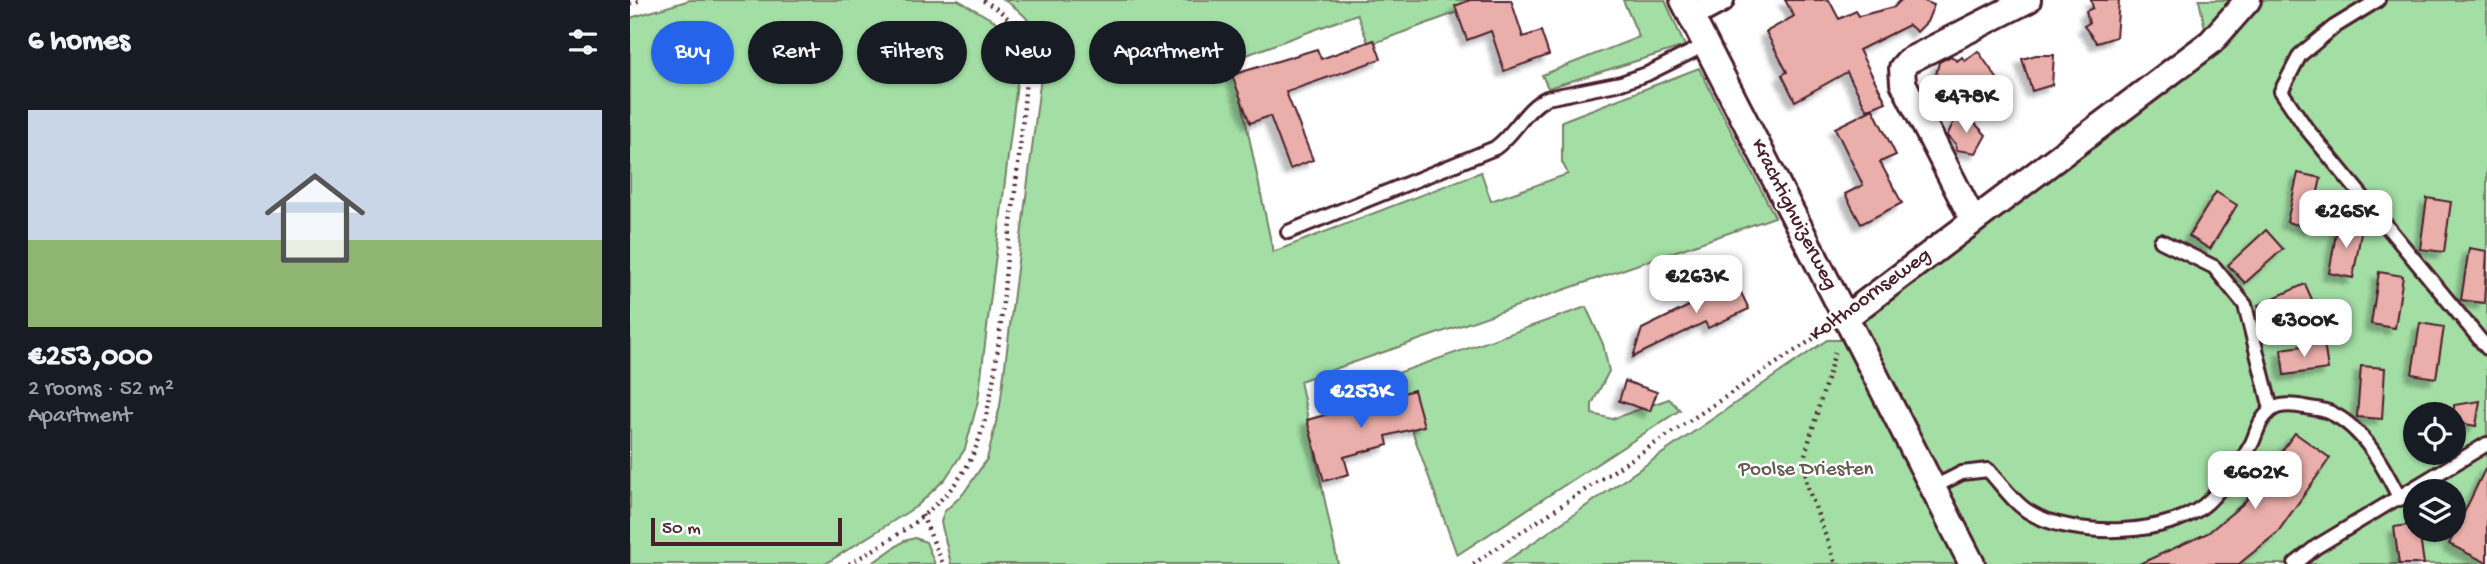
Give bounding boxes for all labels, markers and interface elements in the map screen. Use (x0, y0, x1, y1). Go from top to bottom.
chip: Buy (651, 21, 734, 84)
chip: Rent (748, 21, 843, 84)
chip: Filters (857, 21, 967, 84)
chip: New (981, 21, 1075, 84)
chip: Apartment (1089, 21, 1246, 84)
icon: filters (564, 23, 602, 61)
text: 6 homes (28, 25, 130, 60)
pin: €478K (1917, 76, 2015, 135)
text: €478K (1935, 84, 1997, 111)
street label: Krachtighuizerweg (1744, 135, 1842, 295)
icon: home (252, 155, 378, 281)
pin: €265K (2297, 190, 2395, 250)
text: €265K (2315, 199, 2377, 226)
street label: Kolthoornseweg (1805, 244, 1937, 348)
pin: €263K (1647, 256, 1745, 315)
text: €263K (1665, 264, 1727, 291)
pin: €300K (2255, 300, 2353, 359)
text: €300K (2272, 308, 2336, 335)
text: €253,000 (28, 341, 152, 376)
pin: €253K (1312, 370, 1410, 430)
text: 2 rooms · 52 m² (28, 376, 174, 403)
text: €253K (1330, 379, 1392, 406)
map controls (2403, 402, 2466, 542)
button: locate (2403, 402, 2466, 465)
text: Apartment (28, 403, 132, 430)
pin: €602K (2206, 452, 2304, 511)
park label: Poolse Driesten (1737, 458, 1874, 483)
text: €602K (2224, 460, 2286, 487)
button: layers (2403, 479, 2466, 542)
scale bar (651, 515, 842, 547)
text: 50 m (662, 518, 701, 541)

